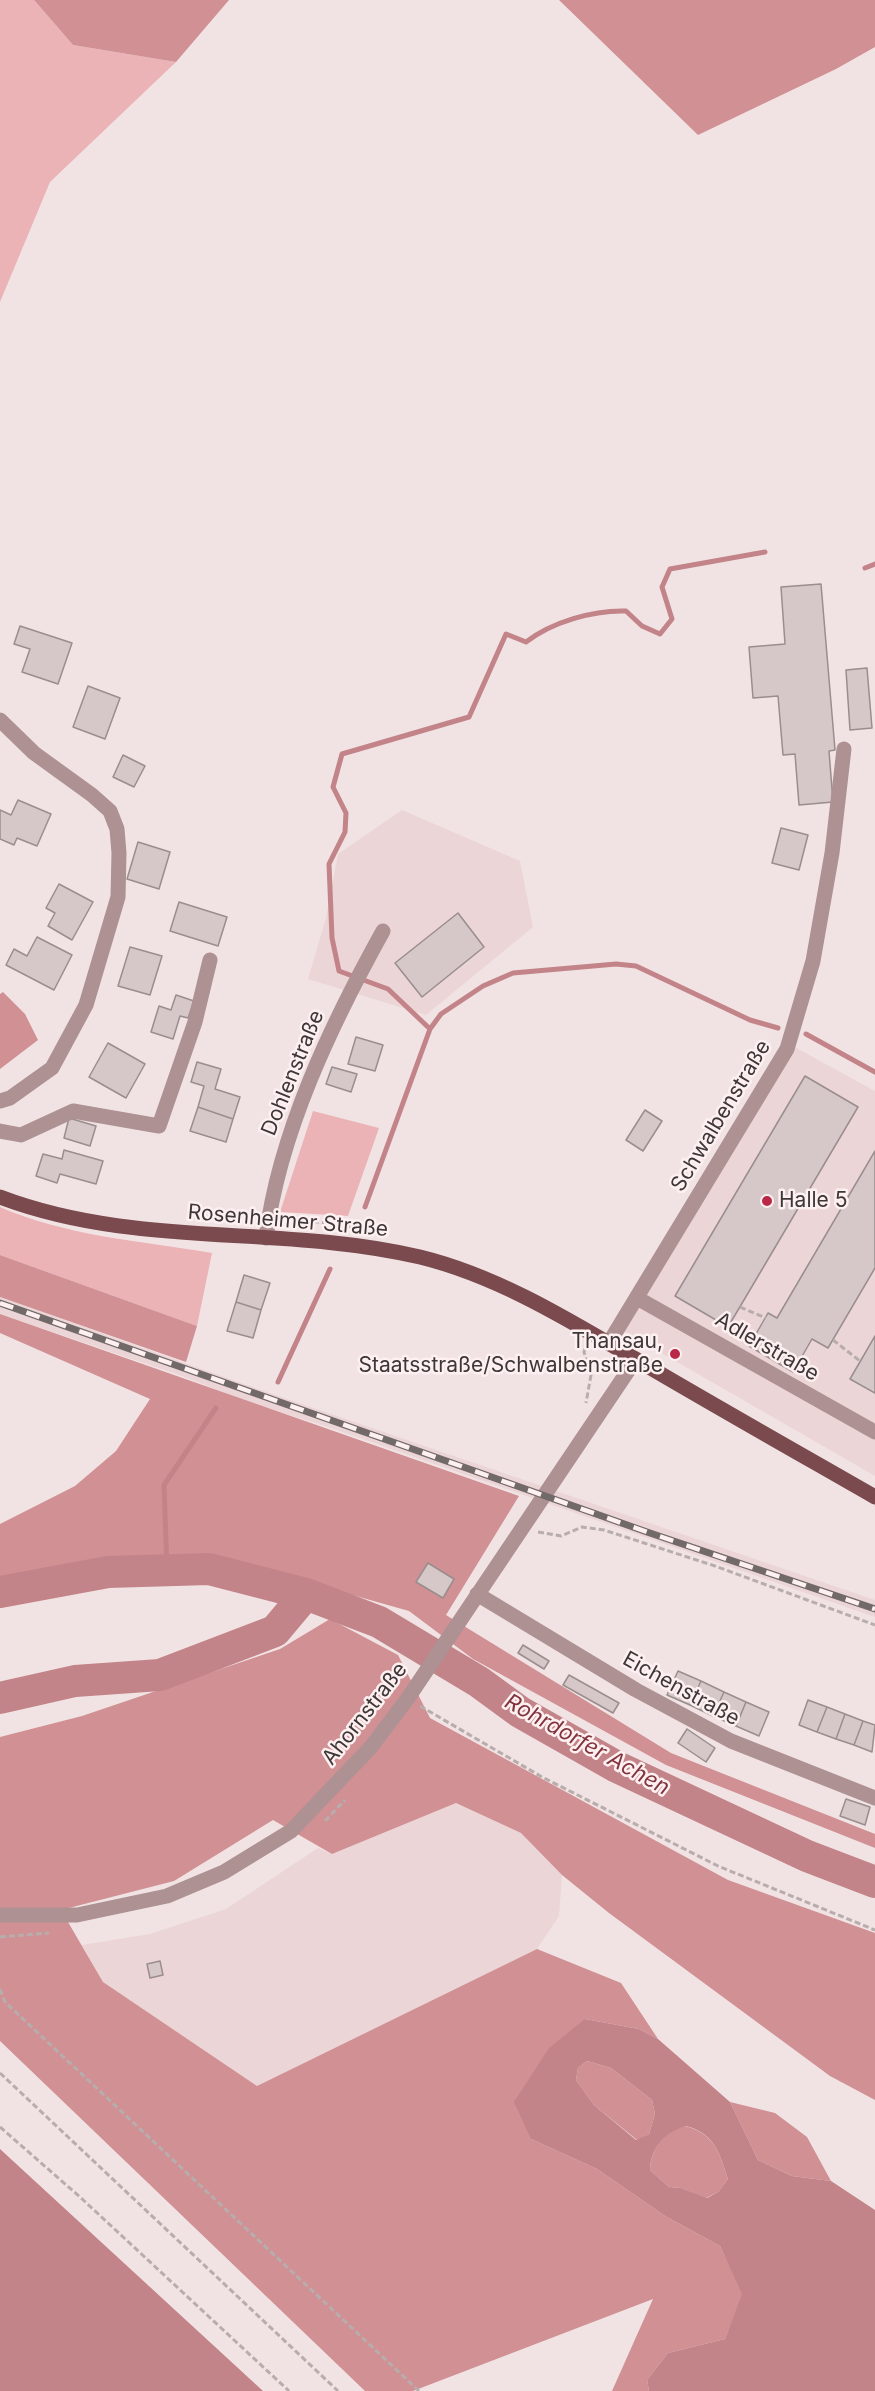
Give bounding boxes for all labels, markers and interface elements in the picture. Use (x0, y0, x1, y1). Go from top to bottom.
street label: Dohlenstraße (256, 1007, 330, 1139)
street label: Schwalbenstraße (666, 1036, 776, 1196)
place label: Halle 5 (779, 1188, 847, 1214)
marker: Halle 5 (760, 1194, 774, 1208)
street label: Rosenheimer Straße (187, 1200, 389, 1242)
street label: Adlerstraße (711, 1307, 823, 1387)
place label: Thansau, Staatsstraße/Schwalbenstraße (359, 1329, 663, 1379)
marker: Thansau, Staatsstraße/Schwalbenstraße (668, 1347, 682, 1361)
street label: Eichenstraße (618, 1647, 744, 1731)
street label: Ahornstraße (317, 1658, 413, 1770)
water label: Rohrdorfer Achen (500, 1689, 674, 1801)

